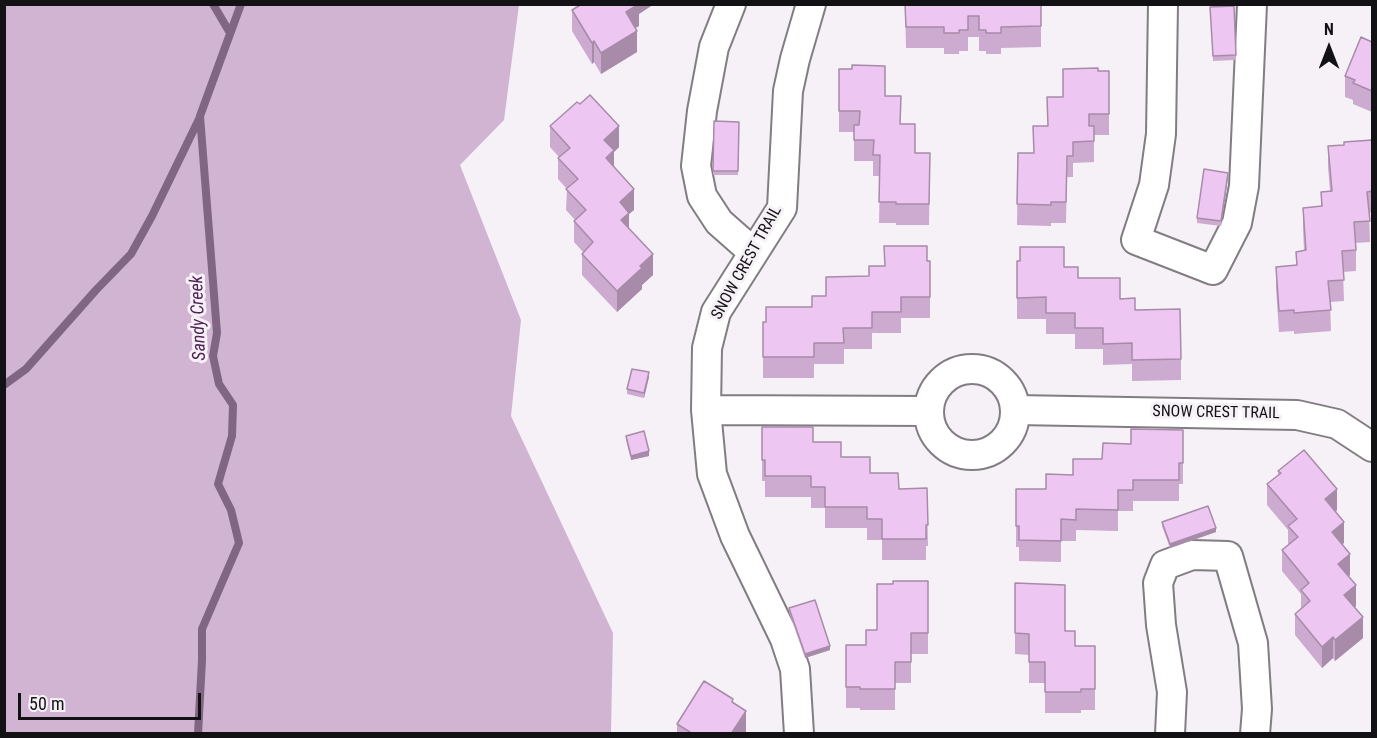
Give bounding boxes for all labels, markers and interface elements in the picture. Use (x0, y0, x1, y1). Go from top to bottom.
north arrow (1299, 18, 1359, 78)
text: N (1324, 20, 1334, 39)
street label: SNOW CREST TRAIL (708, 203, 786, 323)
water label: Sandy Creek (187, 275, 211, 361)
street label: SNOW CREST TRAIL (1152, 402, 1280, 424)
scale bar (21, 681, 204, 719)
text: 50 m (29, 693, 64, 714)

